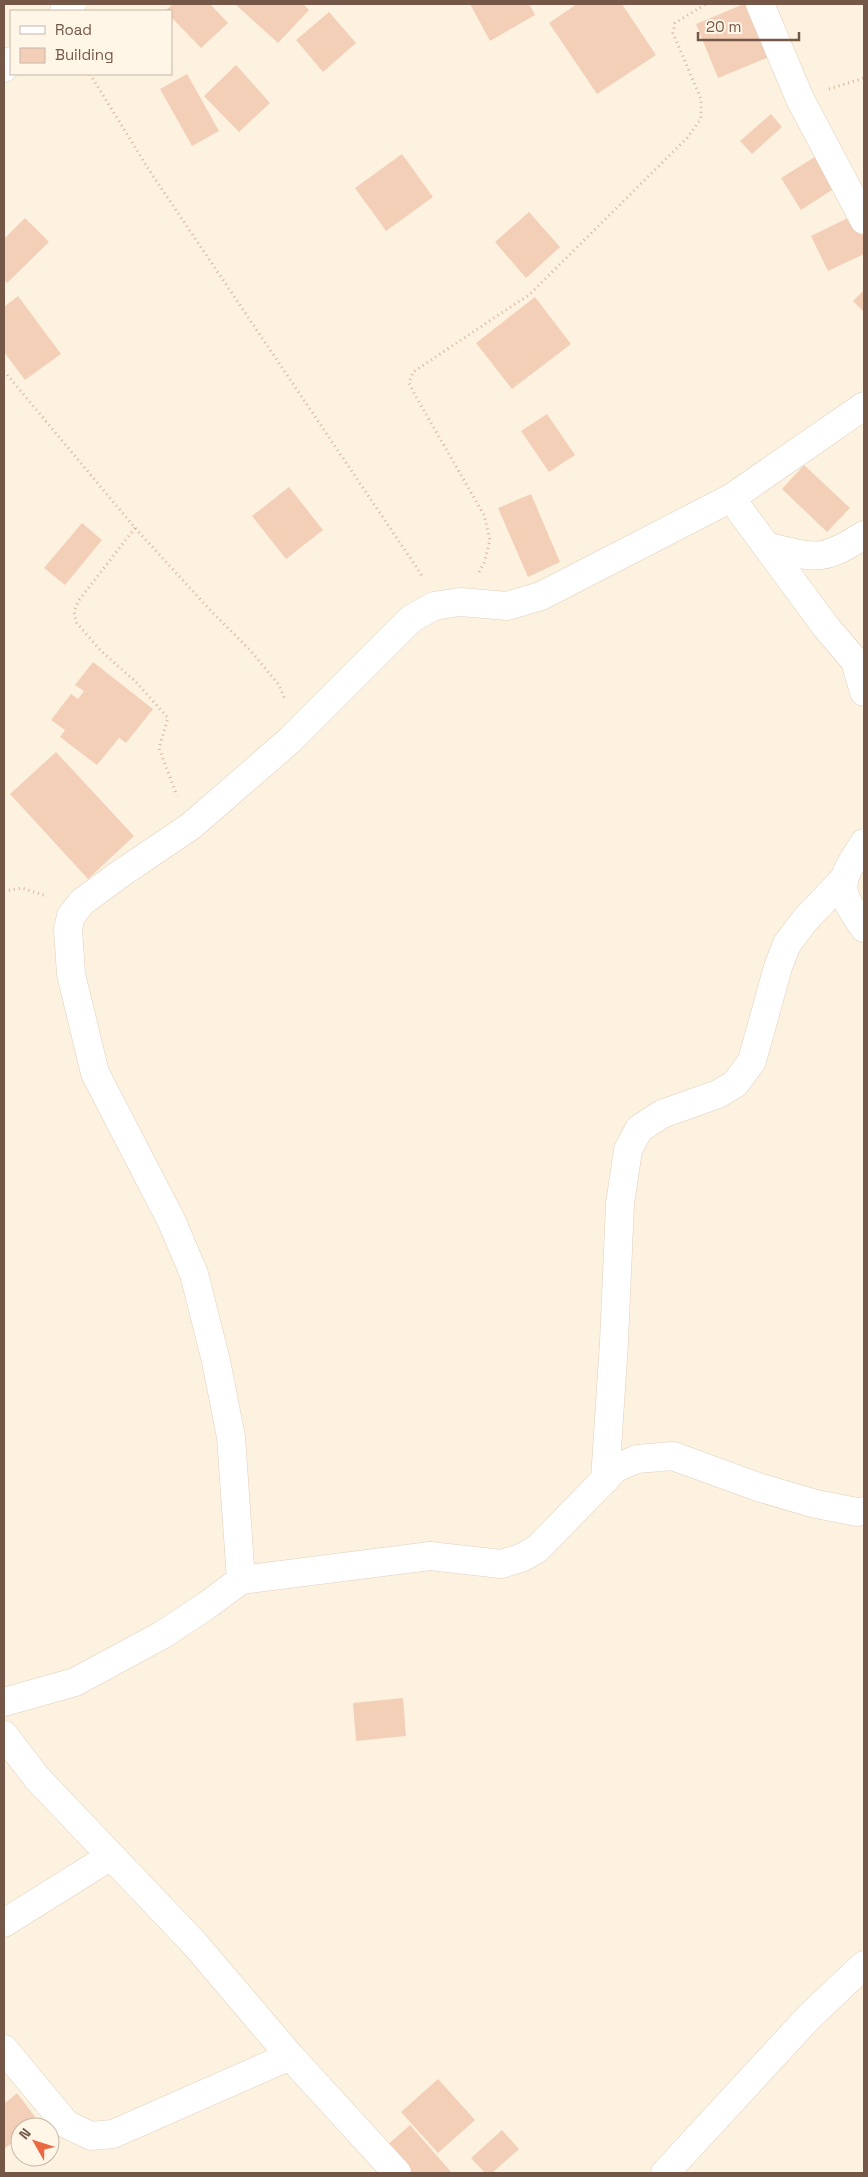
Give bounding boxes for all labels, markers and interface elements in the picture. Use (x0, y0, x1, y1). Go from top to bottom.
legend (10, 10, 172, 75)
scale bar (698, 10, 799, 42)
text: 20 m (706, 17, 741, 36)
text: Road (55, 20, 92, 39)
text: Building (55, 45, 114, 64)
north arrow (10, 2117, 60, 2167)
text: N (15, 2125, 35, 2143)

